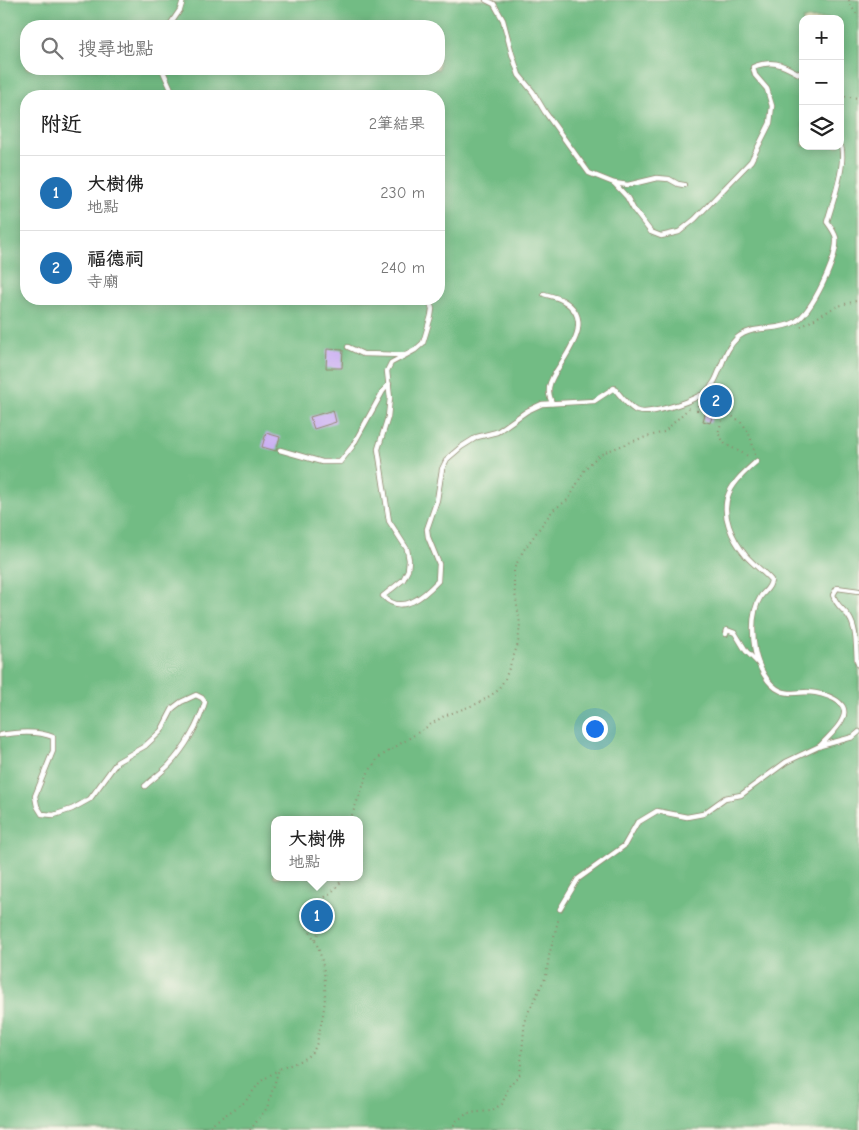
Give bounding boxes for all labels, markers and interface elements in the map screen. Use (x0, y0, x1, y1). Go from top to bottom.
map controls (799, 15, 844, 150)
button: + (799, 15, 844, 60)
search box (20, 20, 445, 75)
icon: search (38, 34, 66, 62)
text: 搜尋地點 (78, 38, 154, 60)
button: − (799, 60, 844, 105)
button: layers (799, 105, 844, 150)
text: 附近 (40, 112, 82, 136)
text: 2筆結果 (369, 115, 425, 133)
text: 大樹佛 (87, 173, 144, 195)
text: 1 (53, 184, 59, 202)
text: 230 m (380, 184, 425, 202)
text: 地點 (87, 198, 119, 216)
text: 福德祠 (87, 248, 144, 270)
text: 2 (52, 259, 60, 277)
text: 240 m (381, 259, 425, 277)
text: 寺廟 (87, 273, 119, 291)
pin: 2 (700, 382, 732, 420)
your location (582, 716, 608, 742)
popup (271, 816, 363, 881)
text: 大樹佛 (288, 828, 346, 850)
text: 地點 (288, 853, 321, 871)
pin: 1 (301, 897, 333, 935)

